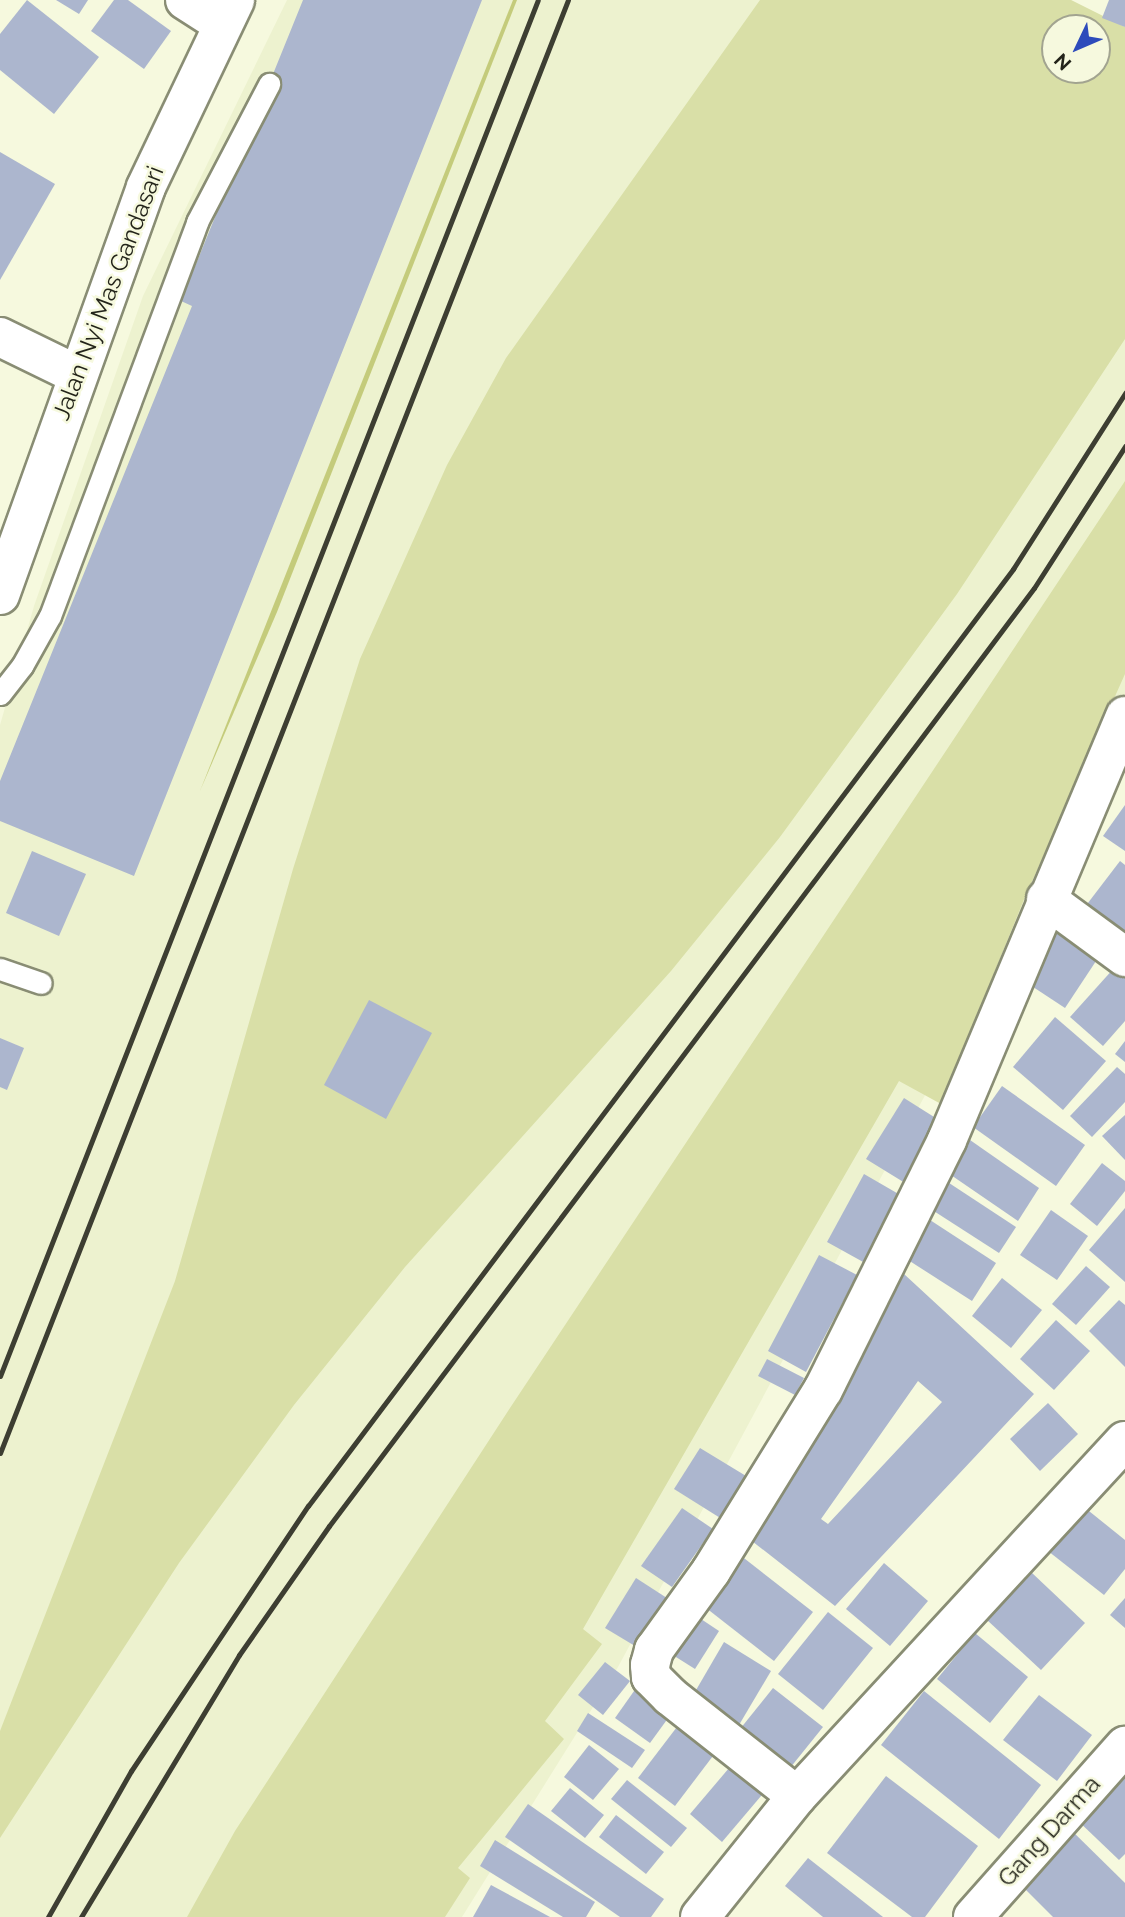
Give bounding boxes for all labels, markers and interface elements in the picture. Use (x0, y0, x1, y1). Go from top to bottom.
north arrow (1041, 14, 1111, 84)
text: N (1049, 49, 1075, 75)
street label: Jalan Nyi Mas Gandasari (46, 162, 170, 424)
street label: Gang Darma (992, 1770, 1106, 1892)

